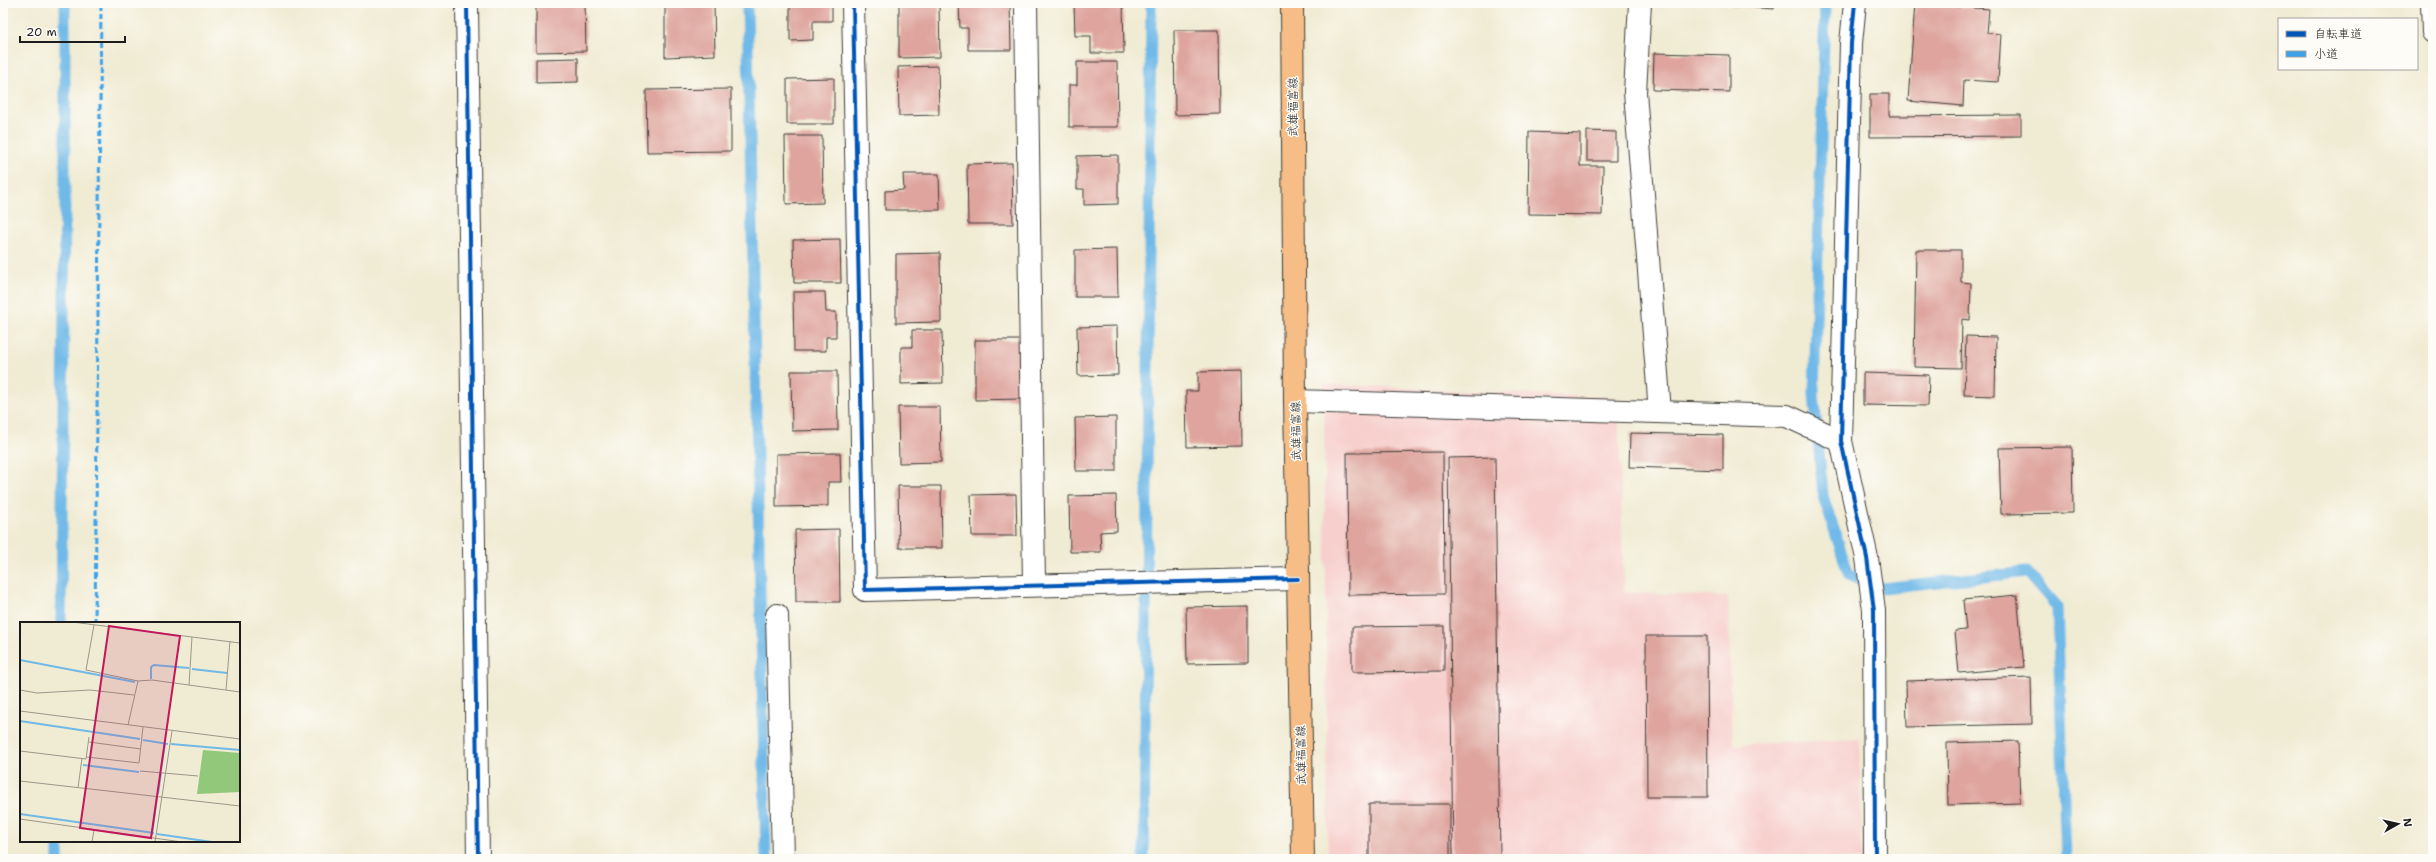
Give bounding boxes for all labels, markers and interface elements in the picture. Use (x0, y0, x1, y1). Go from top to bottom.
scale bar (20, 18, 125, 44)
legend (2278, 18, 2418, 70)
text: 20 m (26, 24, 57, 40)
text: 自転車道 (2314, 26, 2362, 42)
text: 小道 (2314, 46, 2338, 62)
street label: 武雄福富線 (1285, 77, 1301, 137)
street label: 武雄福富線 (1287, 401, 1305, 461)
inset map (20, 622, 240, 842)
street label: 武雄福富線 (1292, 725, 1310, 785)
north arrow (2378, 804, 2418, 844)
text: N (2399, 817, 2415, 828)

